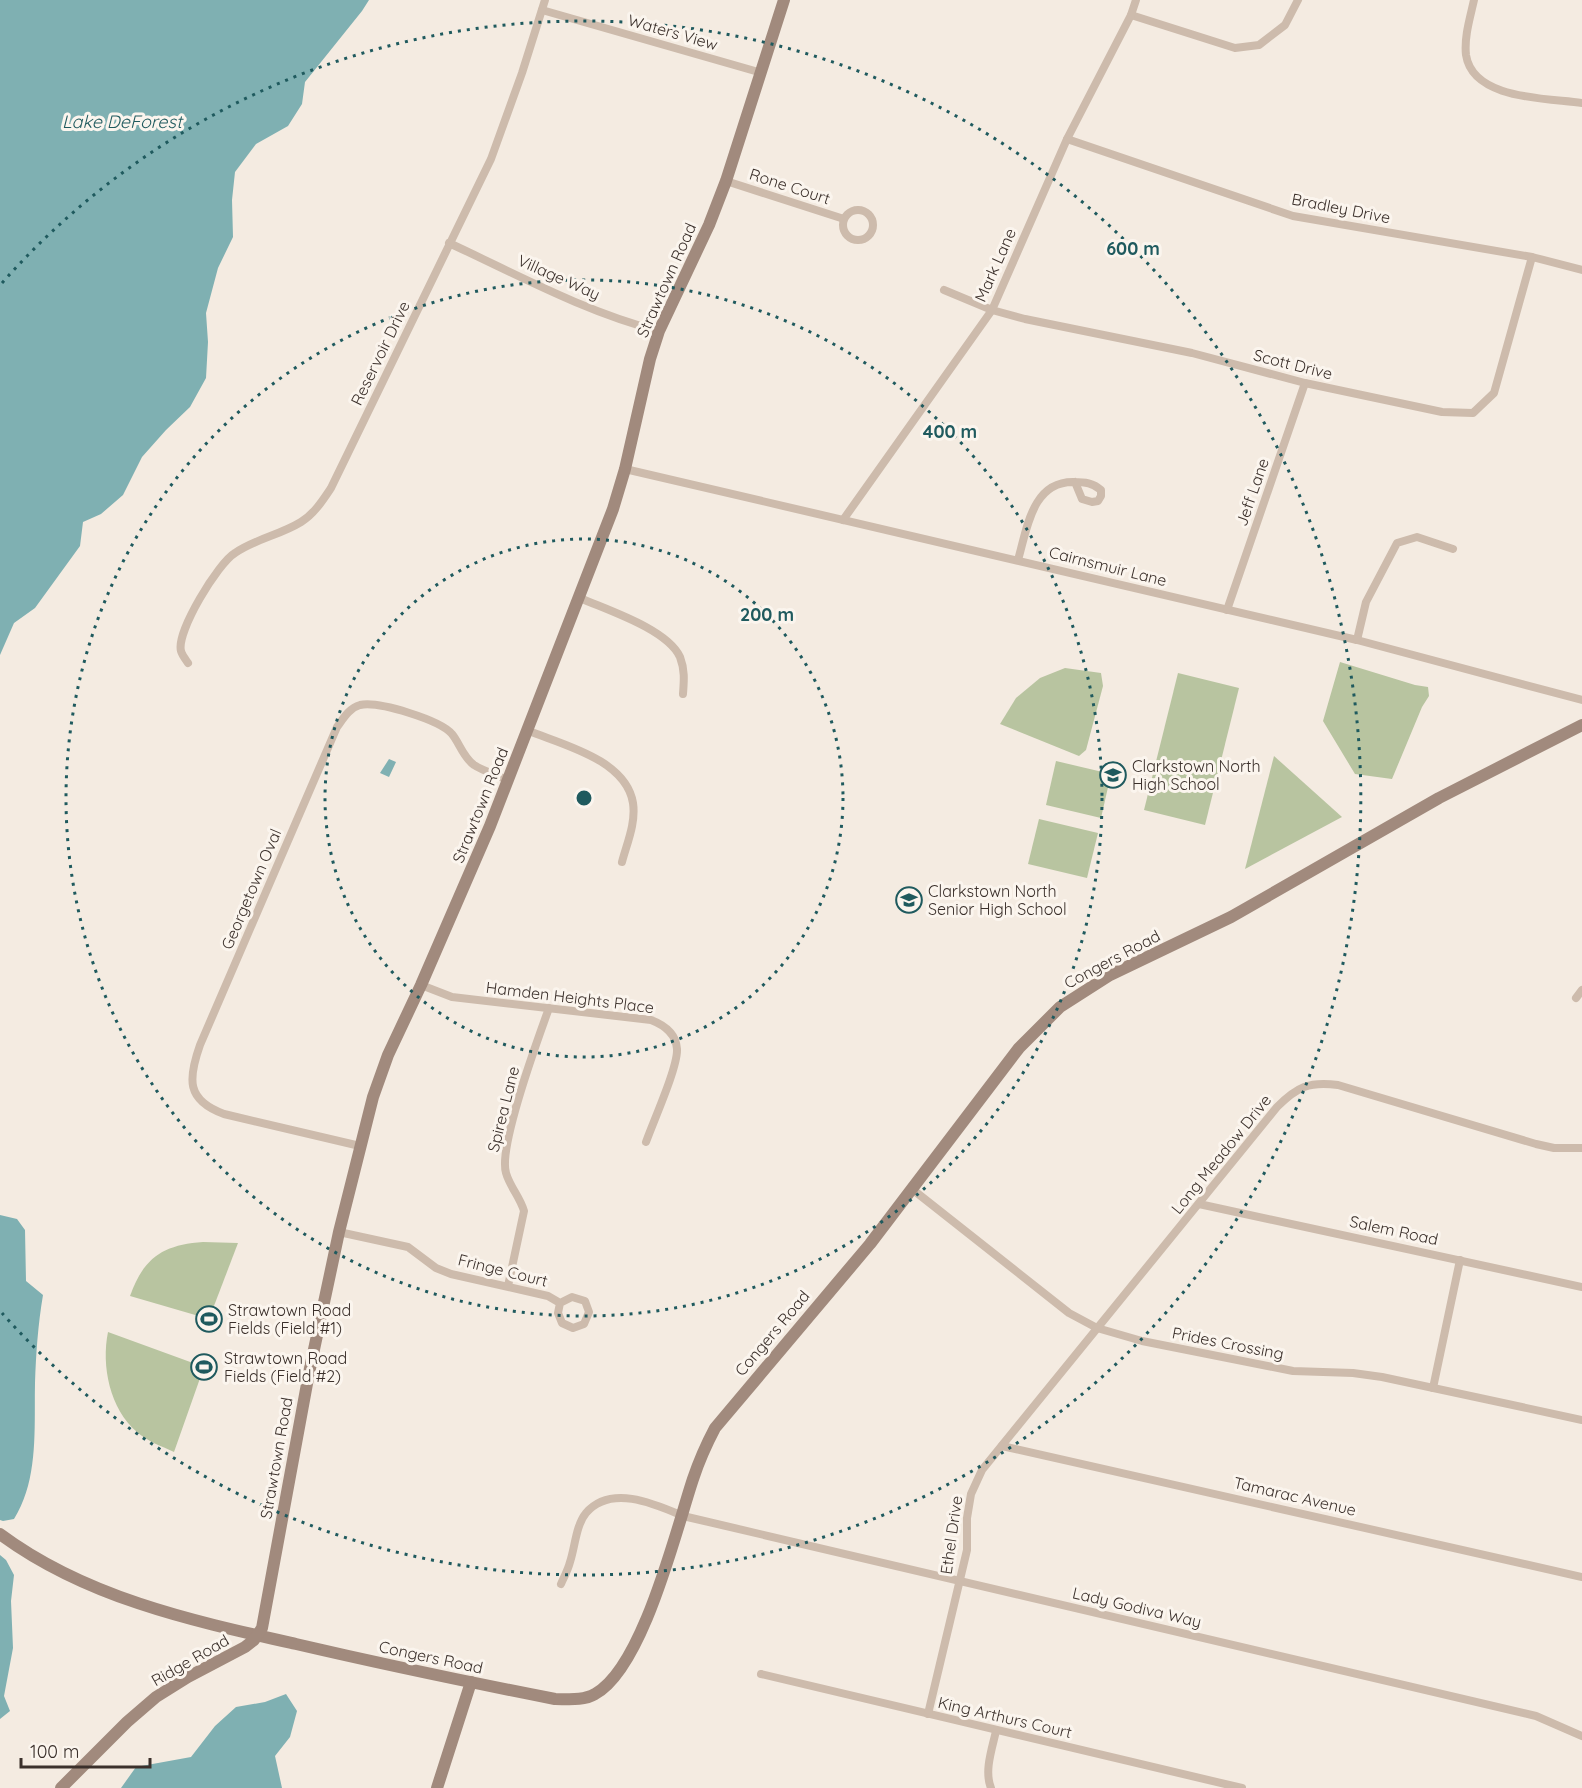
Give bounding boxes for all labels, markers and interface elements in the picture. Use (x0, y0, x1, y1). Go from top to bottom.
street label: Waters View (626, 10, 720, 54)
water label: Lake DeForest (62, 110, 184, 133)
street label: Rone Court (747, 164, 833, 208)
street label: Bradley Drive (1290, 189, 1392, 227)
street label: Strawtown Road (632, 220, 700, 340)
street label: Mark Lane (970, 225, 1020, 305)
text: 600 m (1106, 237, 1160, 260)
street label: Village Way (515, 250, 603, 304)
street label: Reservoir Drive (346, 298, 414, 408)
street label: Scott Drive (1251, 345, 1335, 383)
text: 400 m (923, 420, 977, 443)
street label: Jeff Lane (1231, 455, 1273, 529)
street label: Cairnsmuir Lane (1047, 542, 1169, 590)
text: 200 m (740, 603, 794, 626)
street label: Strawtown Road (448, 744, 512, 866)
place label: Clarkstown North High School (1132, 756, 1261, 794)
school or university icon: Clarkstown North High School (1098, 760, 1128, 790)
centre of rings (574, 788, 594, 808)
street label: Georgetown Oval (217, 826, 285, 952)
place label: Clarkstown North Senior High School (928, 881, 1067, 919)
school or university icon: Clarkstown North Senior High School (894, 885, 924, 915)
street label: Congers Road (1061, 925, 1163, 993)
street label: Hamden Heights Place (485, 977, 655, 1017)
street label: Spirea Lane (483, 1064, 523, 1154)
street label: Long Meadow Drive (1167, 1090, 1275, 1218)
street label: Salem Road (1348, 1211, 1440, 1249)
street label: Fringe Court (456, 1249, 550, 1291)
street label: Congers Road (730, 1286, 814, 1380)
place label: Strawtown Road Fields (Field #1) (228, 1300, 351, 1338)
sports icon: Strawtown Road Fields (Field #1) (194, 1304, 224, 1334)
street label: Prides Crossing (1170, 1322, 1286, 1364)
place label: Strawtown Road Fields (Field #2) (224, 1348, 347, 1386)
sports icon: Strawtown Road Fields (Field #2) (189, 1352, 219, 1382)
street label: Strawtown Road (255, 1396, 297, 1520)
street label: Tamarac Avenue (1232, 1472, 1358, 1520)
street label: Ethel Drive (936, 1494, 966, 1576)
street label: Lady Godiva Way (1071, 1582, 1203, 1632)
street label: Ridge Road (147, 1630, 233, 1690)
street label: Congers Road (377, 1636, 485, 1678)
street label: King Arthurs Court (936, 1692, 1074, 1742)
scale bar (21, 1731, 150, 1769)
text: 100 m (30, 1740, 79, 1763)

